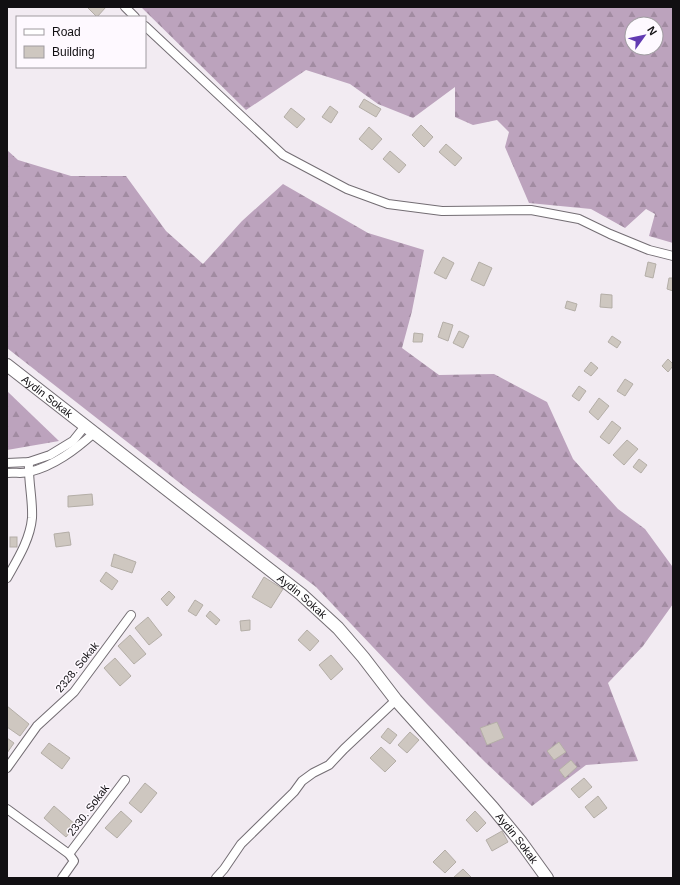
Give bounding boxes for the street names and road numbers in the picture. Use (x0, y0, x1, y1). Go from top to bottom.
street label: Aydin Sokak (19, 373, 75, 420)
street label: Aydin Sokak (275, 572, 330, 621)
street label: 2328. Sokak (53, 639, 101, 695)
street label: 2330. Sokak (65, 782, 111, 838)
street label: Aydin Sokak (493, 810, 541, 866)

